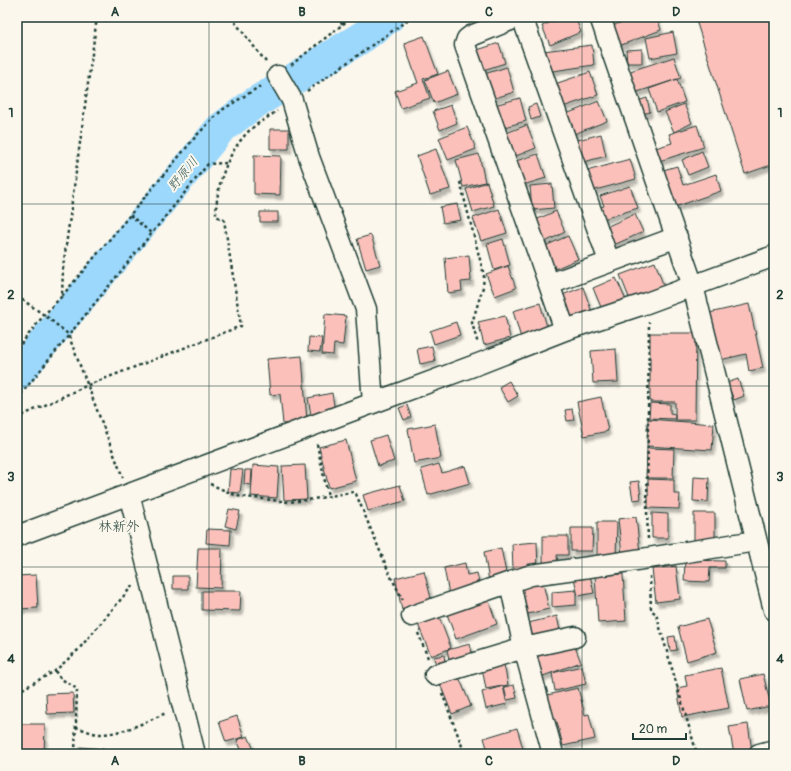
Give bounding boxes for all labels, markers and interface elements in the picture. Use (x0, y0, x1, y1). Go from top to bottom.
text: A (111, 4, 120, 20)
text: B (298, 4, 306, 20)
text: C (485, 4, 493, 20)
text: D (672, 4, 680, 20)
text: 1 (8, 105, 14, 121)
text: 1 (777, 105, 783, 121)
water label: 野原川 (164, 154, 202, 194)
text: 2 (7, 287, 15, 303)
text: 2 (776, 287, 784, 303)
text: 3 (7, 469, 15, 485)
text: 3 (776, 469, 784, 485)
district label: 林新外 (98, 518, 140, 535)
text: 4 (7, 651, 15, 667)
text: 4 (776, 651, 784, 667)
scale bar (633, 715, 686, 741)
text: 20 m (639, 722, 668, 737)
text: A (111, 753, 120, 769)
text: B (298, 753, 306, 769)
text: C (485, 753, 493, 769)
text: D (672, 753, 680, 769)

